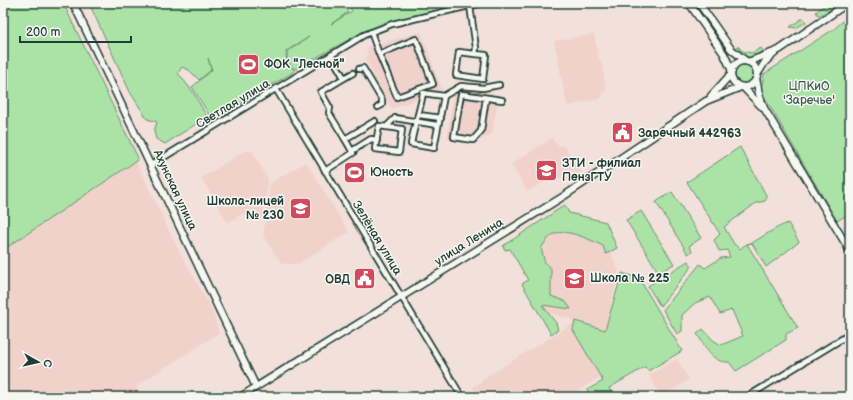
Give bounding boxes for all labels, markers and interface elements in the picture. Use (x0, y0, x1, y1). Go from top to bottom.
scale bar (20, 18, 131, 44)
text: 200 m (26, 25, 60, 40)
sports icon: ФОК "Лесной" (236, 51, 262, 77)
place label: ФОК "Лесной" (264, 57, 345, 72)
street label: Светлая улица (193, 76, 273, 132)
park label: ЦПКиО 'Заречье' (783, 79, 835, 108)
public building icon: Заречный 442963 (609, 120, 635, 146)
place label: Заречный 442963 (638, 126, 741, 141)
street label: Ахунская улица (149, 146, 200, 233)
place label: ЗТИ - филиал ПензГТУ (562, 156, 641, 185)
school or university icon: ЗТИ - филиал ПензГТУ (534, 157, 560, 183)
sports icon: Юность (342, 159, 368, 185)
place label: Юность (370, 165, 414, 180)
place label: Школа-лицей № 230 (206, 194, 284, 223)
school or university icon: Школа-лицей № 230 (287, 195, 313, 221)
street label: Зелёная улица (349, 198, 405, 278)
street label: улица Ленина (432, 215, 506, 269)
school or university icon: Школа № 225 (562, 265, 588, 291)
public building icon: ОВД (352, 266, 378, 292)
place label: Школа № 225 (590, 271, 670, 286)
place label: ОВД (325, 272, 351, 287)
north arrow (18, 342, 58, 382)
text: С (40, 359, 54, 368)

